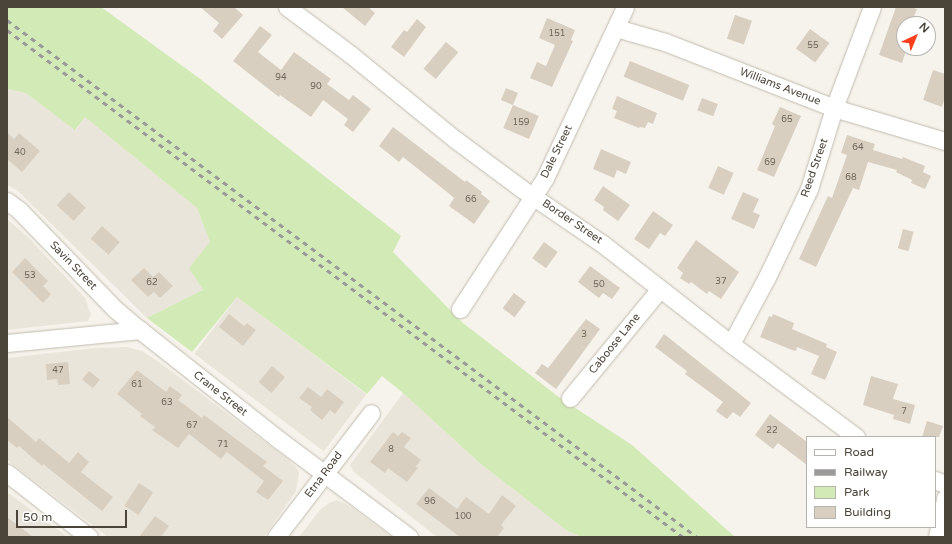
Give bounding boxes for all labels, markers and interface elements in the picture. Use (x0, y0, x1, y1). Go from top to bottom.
north arrow (896, 16, 936, 56)
text: N (916, 20, 932, 35)
house number: 151 (549, 29, 565, 39)
house number: 55 (807, 41, 819, 51)
street label: Williams Avenue (738, 65, 822, 109)
house number: 94 (275, 73, 287, 83)
house number: 90 (310, 82, 322, 92)
house number: 65 (781, 115, 793, 125)
house number: 159 (513, 118, 529, 128)
street label: Dale Street (538, 123, 576, 181)
street label: Reed Street (799, 137, 831, 199)
house number: 64 (852, 143, 864, 153)
house number: 40 (14, 148, 26, 158)
house number: 69 (764, 158, 776, 168)
house number: 68 (845, 173, 857, 183)
house number: 66 (465, 195, 477, 205)
street label: Border Street (539, 197, 605, 247)
street label: Savin Street (47, 239, 99, 293)
house number: 53 (24, 271, 36, 281)
house number: 37 (715, 277, 727, 287)
house number: 62 (146, 278, 158, 288)
house number: 50 (593, 280, 605, 290)
street label: Caboose Lane (587, 311, 643, 377)
house number: 3 (581, 330, 587, 340)
house number: 47 (52, 366, 64, 376)
street label: Crane Street (190, 369, 250, 419)
house number: 61 (131, 380, 143, 390)
house number: 63 (161, 398, 173, 408)
house number: 7 (901, 407, 907, 417)
house number: 67 (186, 421, 198, 431)
house number: 22 (766, 426, 778, 436)
legend (806, 436, 936, 528)
house number: 71 (217, 440, 229, 450)
house number: 8 (388, 445, 394, 455)
text: Road (844, 445, 874, 459)
street label: Etna Road (302, 449, 346, 501)
text: Railway (844, 465, 888, 479)
text: Park (844, 485, 870, 499)
house number: 96 (424, 497, 436, 507)
scale bar (18, 502, 129, 528)
text: Building (844, 505, 891, 519)
text: 50 m (23, 510, 52, 524)
house number: 100 (455, 512, 471, 522)

